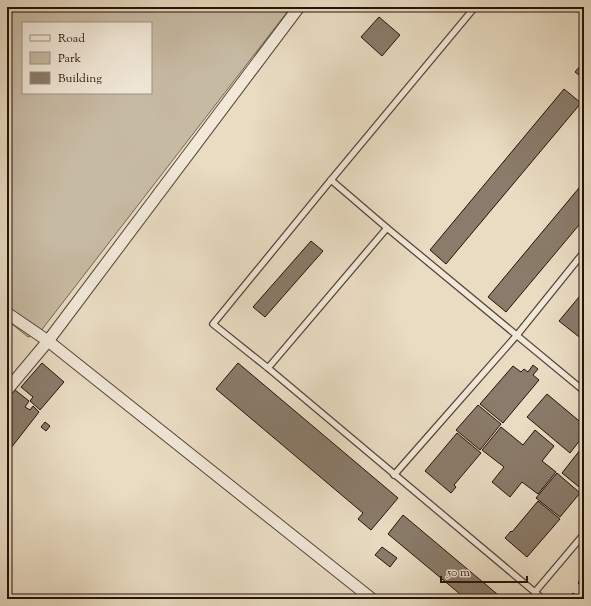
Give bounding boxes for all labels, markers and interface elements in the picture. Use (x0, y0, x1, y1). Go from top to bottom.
legend (22, 22, 152, 94)
text: Road (58, 30, 85, 48)
text: Park (58, 50, 81, 68)
text: Building (58, 70, 102, 88)
scale bar (441, 558, 527, 584)
text: 50 m (446, 564, 470, 582)

